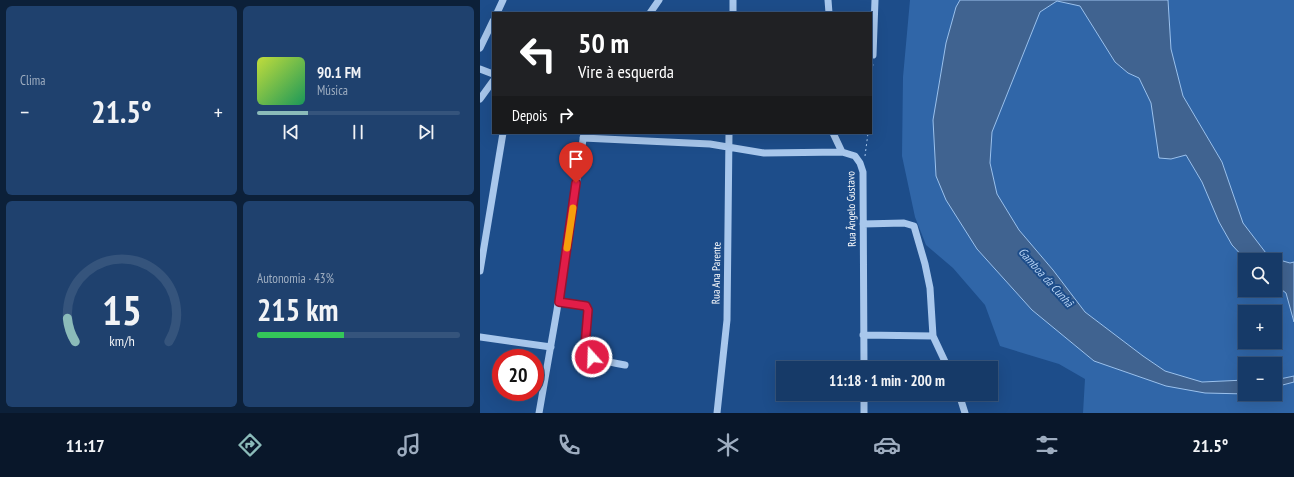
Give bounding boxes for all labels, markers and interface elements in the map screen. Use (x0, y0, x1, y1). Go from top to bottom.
text: 50 m (578, 24, 629, 61)
icon: left (512, 28, 564, 80)
text: Vire à esquerda (578, 60, 674, 83)
text: 90.1 FM (317, 63, 361, 82)
text: Clima (20, 72, 45, 89)
text: Música (317, 82, 348, 99)
text: 21.5° (91, 92, 152, 131)
text: − (20, 98, 29, 126)
text: + (214, 98, 223, 126)
icon: right (555, 104, 577, 126)
text: Depois (512, 106, 547, 125)
icon: previous (280, 121, 302, 143)
icon: pause (347, 121, 369, 143)
icon: next (415, 121, 437, 143)
pin (559, 142, 593, 183)
icon: arrive (565, 148, 587, 170)
street label: Rua Ângelo Gustavo (843, 171, 859, 247)
street label: Rua Ana Parente (708, 241, 724, 304)
water label: Gamboa da Cunhã (1015, 244, 1077, 311)
map controls (1238, 253, 1282, 401)
button: search (1238, 253, 1282, 297)
text: Autonomia · 43% (257, 270, 334, 287)
text: 15 (102, 283, 141, 336)
text: 215 km (257, 290, 338, 329)
button: + (1238, 305, 1282, 349)
text: km/h (109, 330, 134, 349)
position arrow (571, 336, 613, 378)
speed limit sign: 20 (492, 349, 544, 401)
button: − (1238, 357, 1282, 401)
text: 11:18 · 1 min · 200 m (829, 371, 945, 390)
icon: directions (236, 431, 264, 459)
icon: music (395, 431, 423, 459)
icon: phone (555, 431, 583, 459)
icon: climate (714, 431, 742, 459)
icon: car (873, 431, 901, 459)
icon: filters (1033, 431, 1061, 459)
text: 11:17 (66, 434, 105, 457)
text: 21.5° (1192, 434, 1228, 457)

